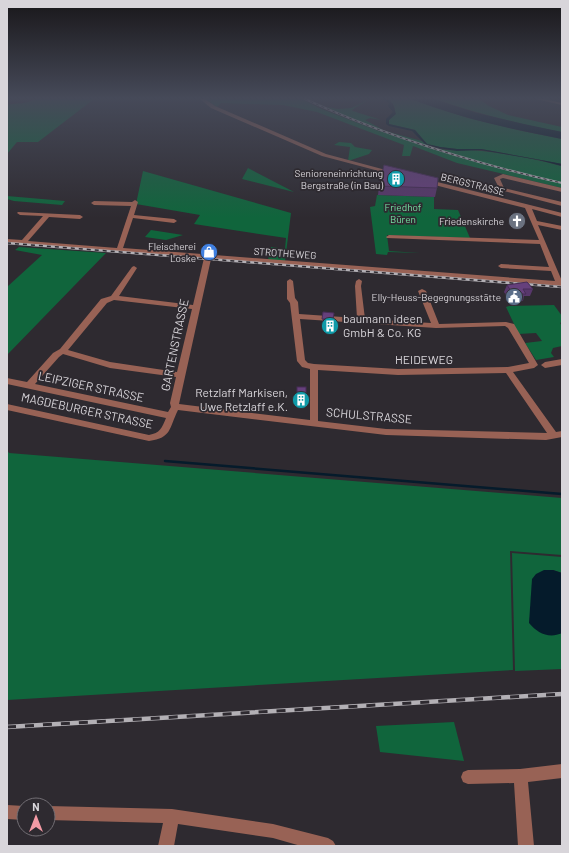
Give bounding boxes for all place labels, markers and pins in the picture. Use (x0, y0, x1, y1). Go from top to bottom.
place label: Senioreneinrichtung Bergstraße (in Bau) (294, 167, 383, 191)
building icon: Senioreneinrichtung Bergstraße (in Bau) (386, 169, 406, 189)
church icon: Friedenskirche (507, 211, 527, 231)
place label: Friedenskirche (439, 215, 504, 227)
place label: Fleischerei Loske (148, 240, 196, 264)
shop icon: Fleischerei Loske (199, 242, 219, 262)
public building icon: Elly-Heuss-Begegnungsstätte (504, 287, 524, 307)
place label: Elly-Heuss-Begegnungsstätte (372, 291, 501, 303)
place label: baumann ideen GmbH & Co. KG (343, 311, 422, 339)
building icon: baumann ideen GmbH & Co. KG (320, 316, 340, 336)
place label: Retzlaff Markisen, Uwe Retzlaff e.K. (195, 385, 288, 413)
building icon: Retzlaff Markisen, Uwe Retzlaff e.K. (291, 390, 311, 410)

